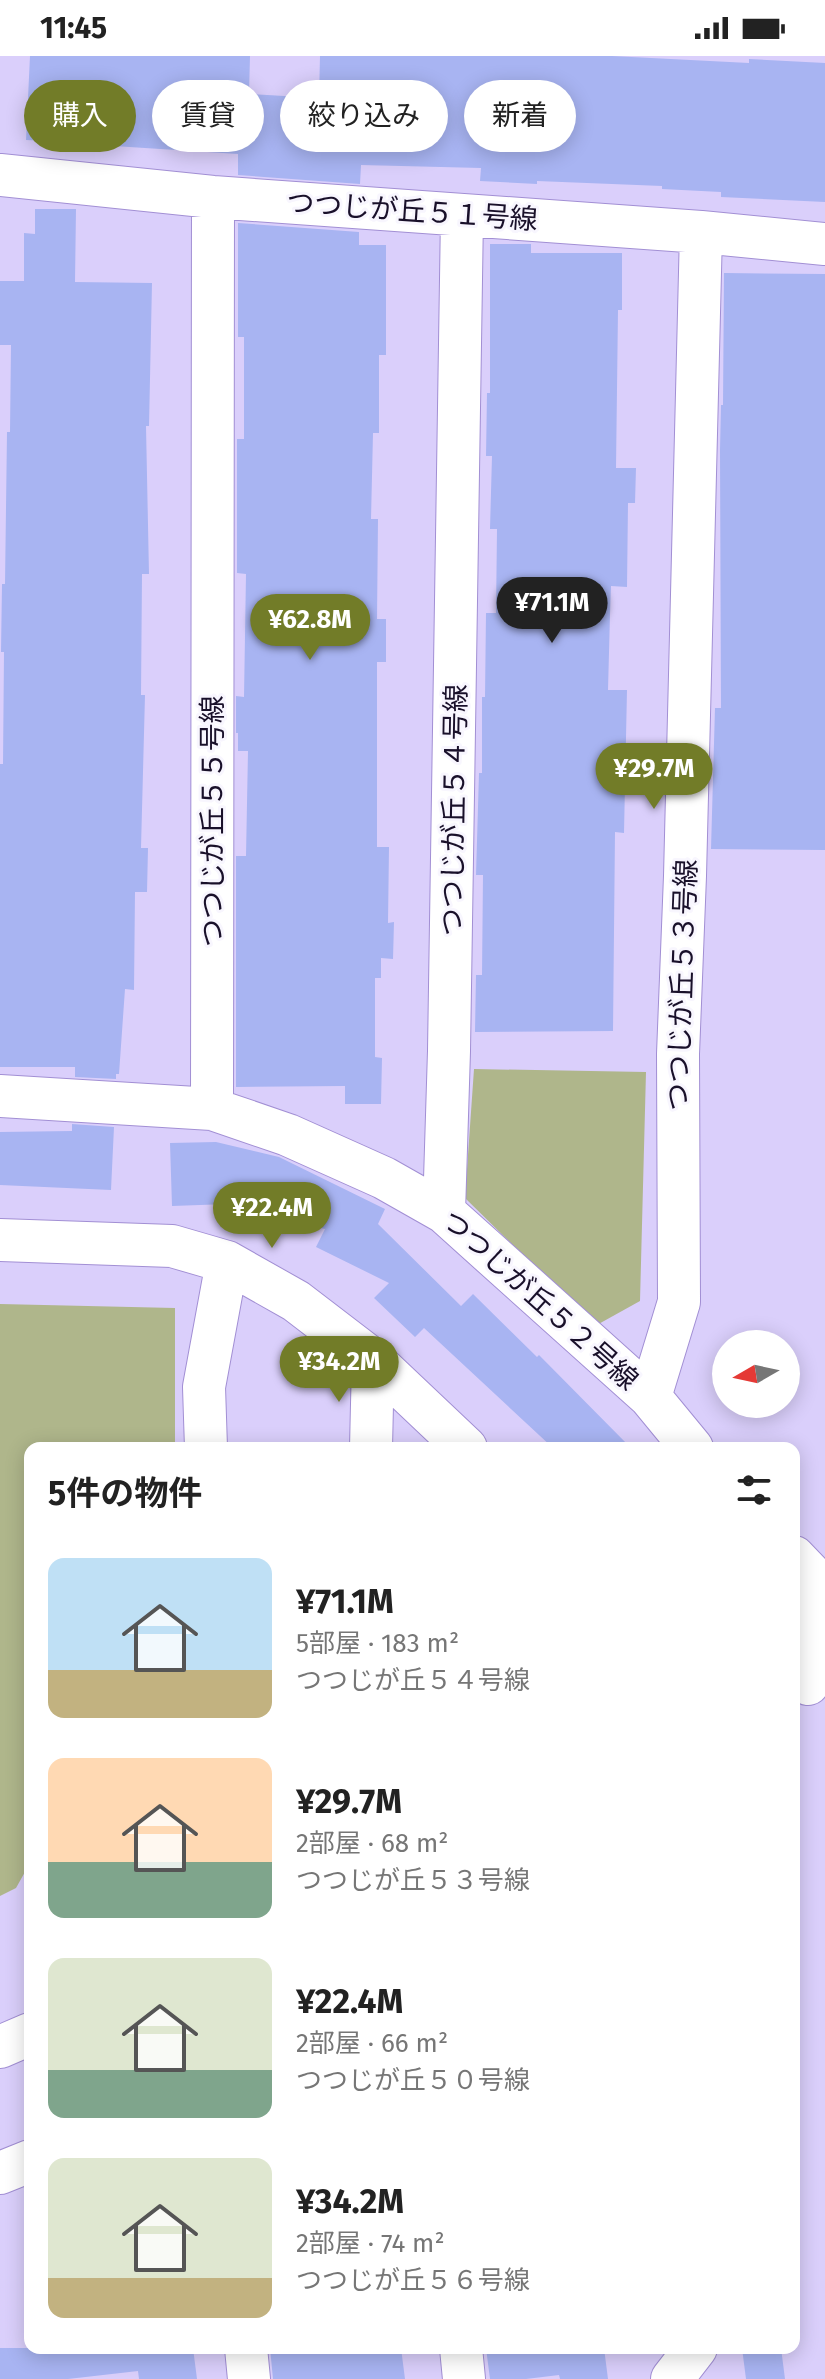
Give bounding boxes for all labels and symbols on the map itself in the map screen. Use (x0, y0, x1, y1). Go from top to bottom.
street label: つつじが丘５１号線 (285, 186, 539, 236)
pin: ¥71.1M (487, 577, 617, 645)
pin: ¥62.8M (245, 594, 375, 662)
street label: つつじが丘５４号線 (435, 684, 473, 936)
street label: つつじが丘５５号線 (196, 695, 229, 947)
pin: ¥29.7M (589, 743, 719, 811)
street label: つつじが丘５３号線 (661, 858, 703, 1112)
pin: ¥22.4M (207, 1182, 337, 1250)
street label: つつじが丘５２号線 (435, 1203, 645, 1397)
north arrow (712, 1330, 800, 1418)
pin: ¥34.2M (274, 1336, 404, 1404)

